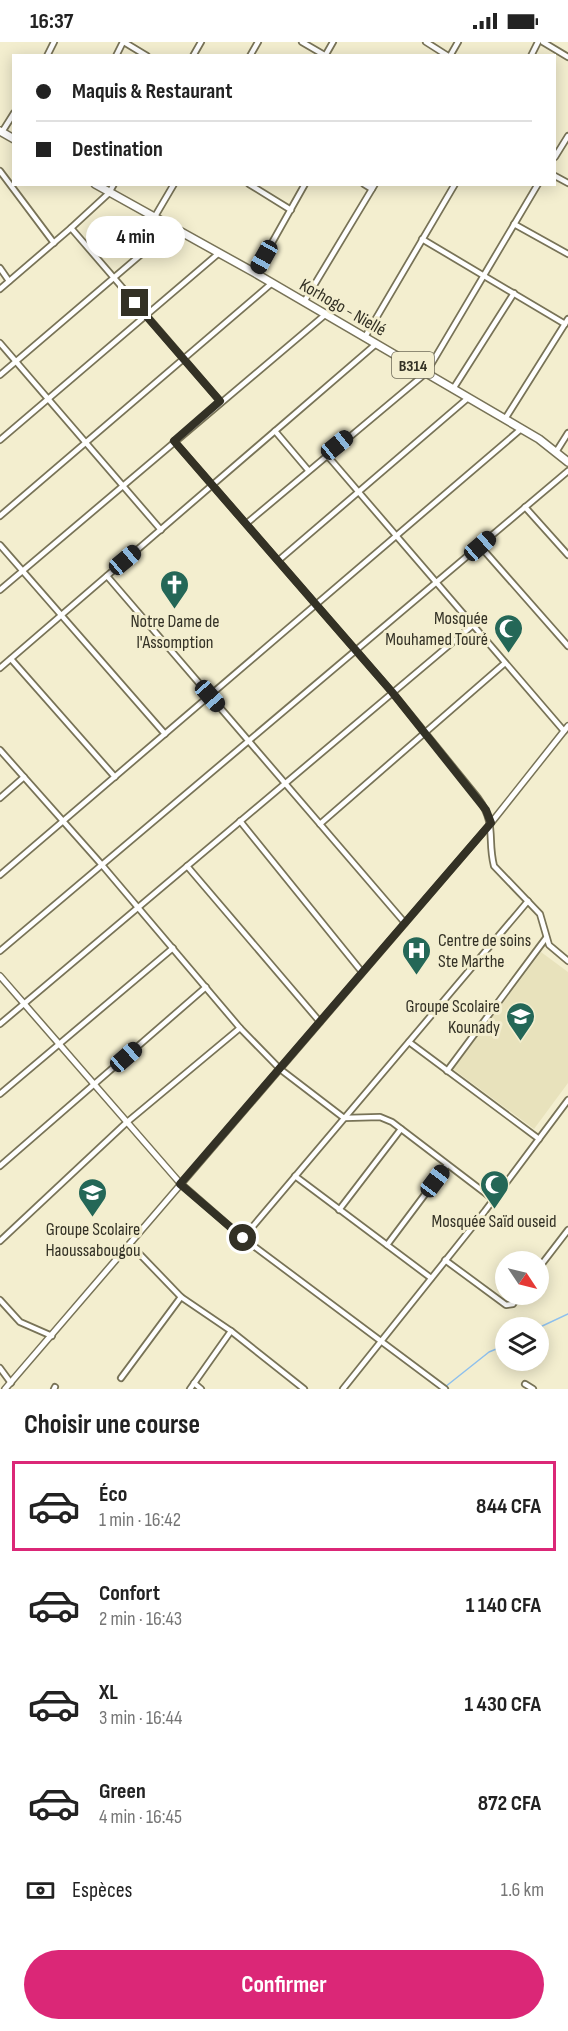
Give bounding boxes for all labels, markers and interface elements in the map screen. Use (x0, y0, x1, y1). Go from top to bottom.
text: 16:37 (30, 8, 73, 35)
text: Maquis & Restaurant (72, 78, 232, 105)
text: Destination (72, 136, 163, 163)
callout: 4 min (86, 216, 184, 258)
text: 4 min (116, 225, 155, 249)
car (247, 237, 281, 277)
street label: Korhogo - Niellé (296, 274, 390, 341)
route end (121, 289, 148, 316)
road number: B314 (392, 352, 434, 378)
car (317, 427, 357, 463)
car (461, 527, 499, 565)
car (105, 542, 145, 578)
church icon: Notre Dame de l'Assomption (159, 568, 191, 610)
place label: Mosquée Mouhamed Touré (385, 608, 488, 650)
place label: Notre Dame de l'Assomption (130, 611, 220, 653)
mosque icon: Mosquée Mouhamed Touré (493, 612, 525, 654)
car (191, 677, 229, 715)
place label: Centre de soins Ste Marthe (438, 930, 531, 972)
hospital icon: Centre de soins Ste Marthe (401, 934, 433, 976)
place label: Groupe Scolaire Kounady (406, 996, 500, 1038)
school or university icon: Groupe Scolaire Kounady (505, 1000, 537, 1042)
car (107, 1038, 145, 1076)
car (417, 1161, 453, 1201)
mosque icon: Mosquée Saïd ouseid (478, 1168, 510, 1210)
school or university icon: Groupe Scolaire Haoussabougou (77, 1176, 109, 1218)
place label: Mosquée Saïd ouseid (432, 1211, 556, 1232)
place label: Groupe Scolaire Haoussabougou (45, 1219, 141, 1261)
route start (229, 1224, 256, 1251)
north arrow (495, 1251, 549, 1305)
map controls (495, 1251, 549, 1371)
button: layers (495, 1317, 549, 1371)
text: Choisir une course (24, 1409, 200, 1441)
icon: car (27, 1479, 81, 1533)
text: Éco (99, 1481, 127, 1508)
text: 844 CFA (476, 1493, 541, 1520)
text: 1 min · 16:42 (99, 1508, 181, 1532)
icon: car (27, 1578, 81, 1632)
text: Confort (99, 1580, 160, 1607)
text: 1 140 CFA (466, 1592, 541, 1619)
text: 2 min · 16:43 (99, 1607, 182, 1631)
icon: car (27, 1677, 81, 1731)
text: XL (99, 1679, 118, 1706)
text: 1 430 CFA (465, 1691, 541, 1718)
text: 3 min · 16:44 (99, 1706, 182, 1730)
icon: car (27, 1776, 81, 1830)
text: Green (99, 1778, 146, 1805)
text: 872 CFA (478, 1790, 541, 1817)
text: 4 min · 16:45 (99, 1805, 182, 1829)
icon: cash (24, 1874, 57, 1907)
text: Espèces (72, 1877, 132, 1904)
text: 1.6 km (501, 1878, 544, 1902)
button: Confirmer (24, 1950, 544, 2019)

